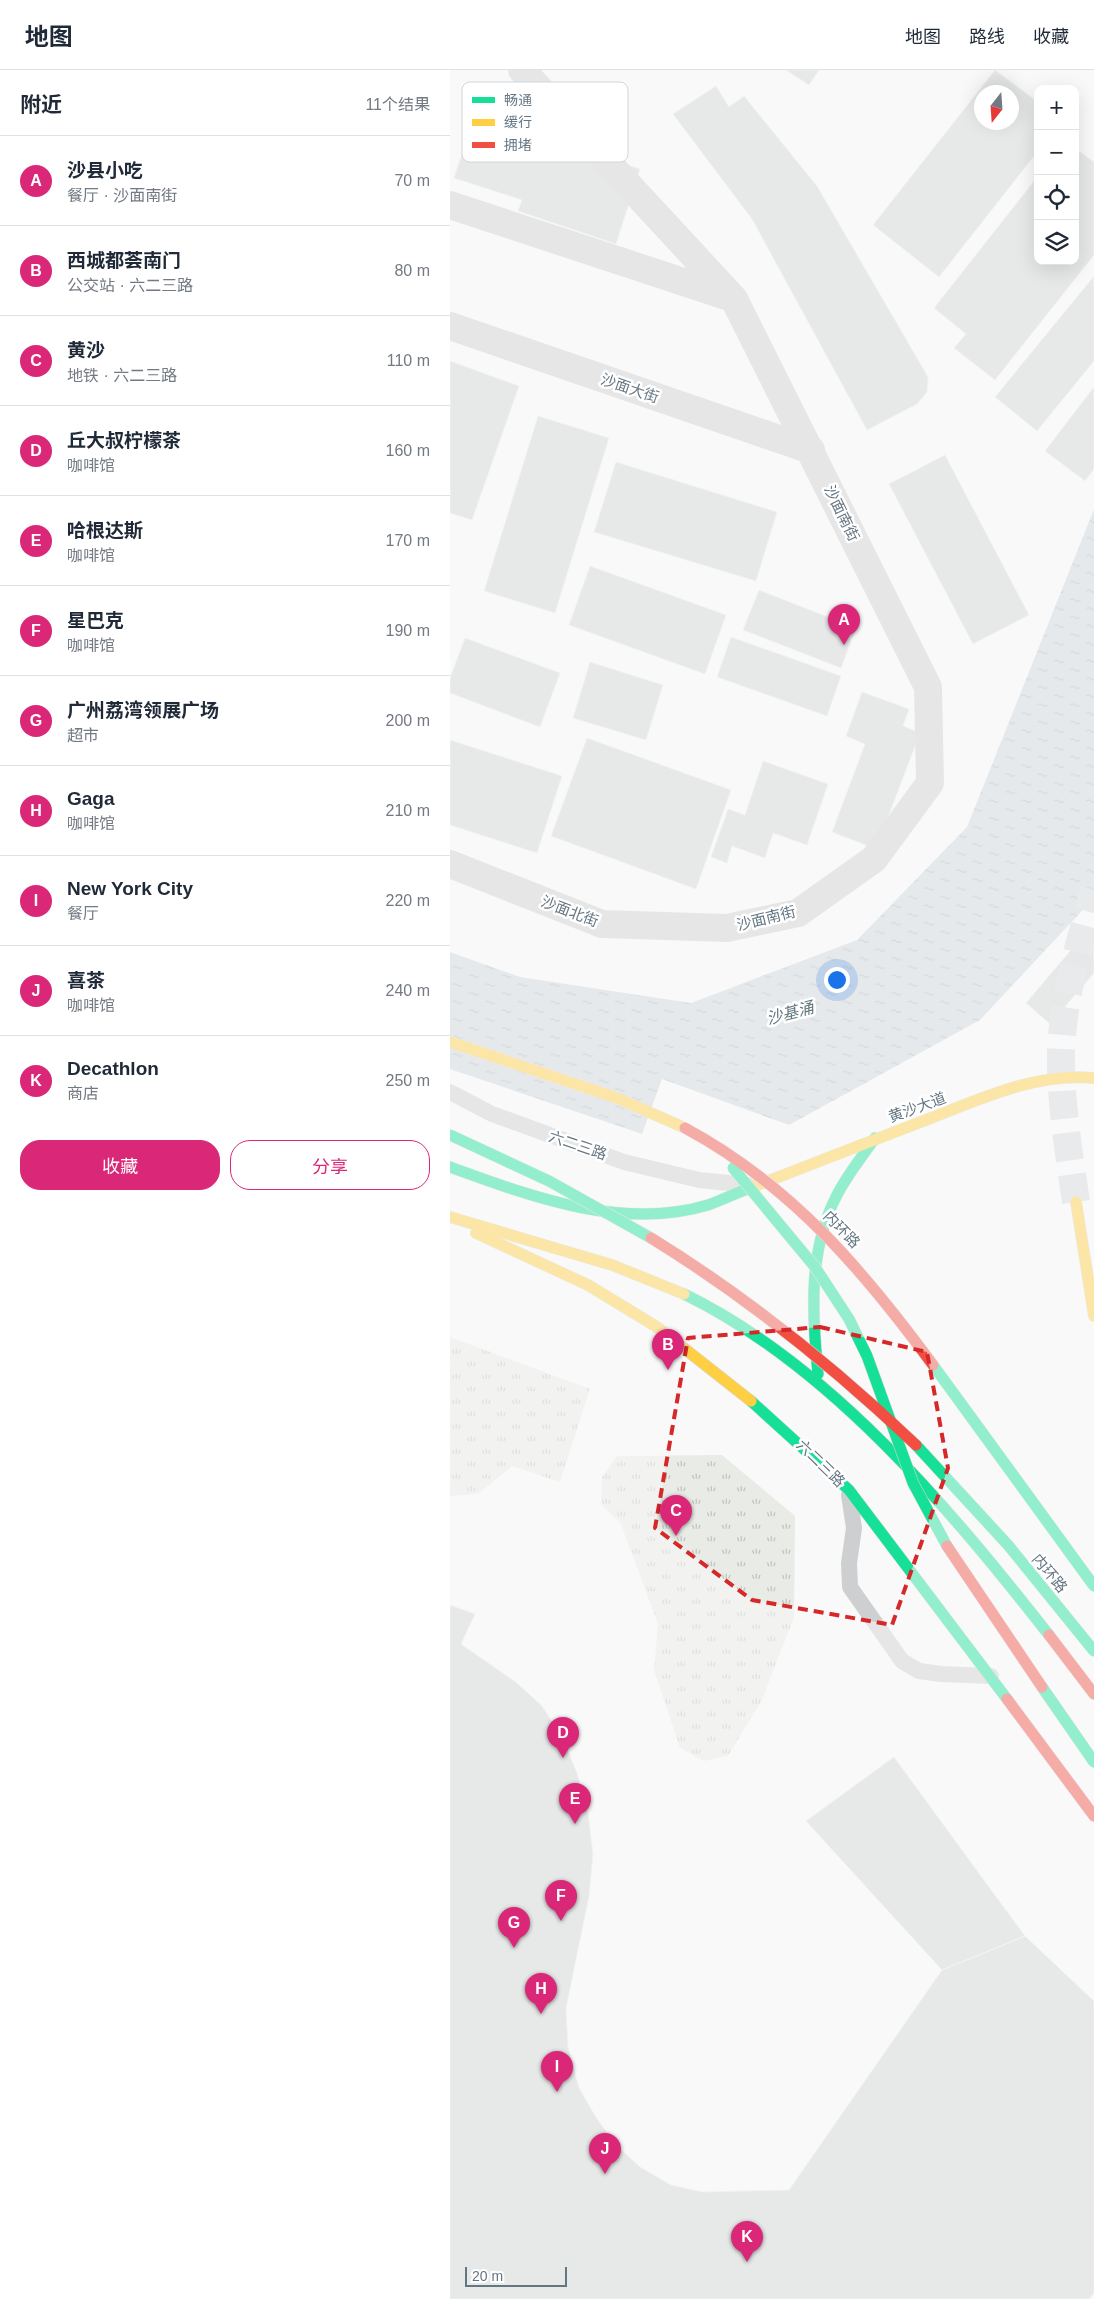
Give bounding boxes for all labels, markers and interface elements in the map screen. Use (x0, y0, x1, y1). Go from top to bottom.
text: 地图 (25, 23, 73, 50)
text: 地图 (905, 27, 941, 47)
text: 路线 (969, 27, 1005, 47)
text: 收藏 (1033, 27, 1069, 47)
legend (462, 82, 628, 162)
north arrow (974, 85, 1019, 130)
map controls (1034, 85, 1079, 265)
button: + (1034, 85, 1079, 130)
text: 畅通 (504, 92, 532, 108)
text: 附近 (20, 93, 62, 116)
text: 11个结果 (365, 96, 430, 113)
text: 缓行 (504, 114, 532, 130)
button: − (1034, 130, 1079, 175)
text: 拥堵 (504, 137, 532, 153)
text: 沙县小吃 (67, 160, 143, 181)
text: A (30, 172, 42, 189)
text: 70 m (394, 172, 430, 189)
button: locate (1034, 175, 1079, 220)
text: 餐厅 · 沙面南街 (67, 187, 177, 204)
button: layers (1034, 220, 1079, 265)
text: 西城都荟南门 (67, 250, 181, 271)
text: B (30, 262, 42, 279)
text: 80 m (394, 262, 430, 279)
text: 公交站 · 六二三路 (67, 277, 193, 294)
text: 黄沙 (67, 340, 105, 361)
text: C (30, 352, 42, 369)
text: 110 m (387, 352, 430, 369)
text: 地铁 · 六二三路 (67, 367, 177, 384)
street label: 沙面大街 (599, 370, 661, 406)
text: 丘大叔柠檬茶 (67, 430, 181, 451)
text: D (30, 442, 42, 459)
text: 160 m (386, 442, 430, 459)
text: 咖啡馆 (67, 457, 115, 474)
street label: 沙面南街 (821, 482, 863, 544)
text: 哈根达斯 (67, 520, 143, 541)
text: E (31, 532, 41, 549)
text: 170 m (386, 532, 430, 549)
text: 咖啡馆 (67, 547, 115, 564)
pin: A (828, 604, 860, 645)
text: 星巴克 (67, 610, 124, 631)
text: F (31, 622, 41, 639)
text: 190 m (386, 622, 430, 639)
text: 咖啡馆 (67, 637, 115, 654)
text: 广州荔湾领展广场 (67, 700, 219, 721)
text: G (30, 712, 42, 729)
text: 200 m (386, 712, 430, 729)
text: 超市 (67, 727, 99, 744)
text: Gaga (67, 788, 115, 809)
text: H (30, 802, 42, 819)
text: 210 m (386, 802, 430, 819)
text: 咖啡馆 (67, 815, 115, 832)
text: New York City (67, 878, 193, 899)
text: I (34, 892, 38, 909)
text: 220 m (386, 892, 430, 909)
street label: 沙面北街 (539, 892, 601, 930)
street label: 沙面南街 (735, 902, 797, 934)
text: 餐厅 (67, 905, 99, 922)
your location (824, 967, 850, 993)
text: 喜茶 (67, 970, 105, 991)
text: J (32, 982, 40, 999)
text: 240 m (386, 982, 430, 999)
text: 咖啡馆 (67, 997, 115, 1014)
water label: 沙基涌 (765, 998, 817, 1027)
text: Decathlon (67, 1058, 159, 1079)
text: K (30, 1072, 42, 1089)
text: 250 m (386, 1072, 430, 1089)
text: 商店 (67, 1085, 99, 1102)
street label: 黄沙大道 (886, 1089, 948, 1125)
street label: 六二三路 (547, 1127, 609, 1163)
button: 收藏 (20, 1140, 220, 1190)
button: 分享 (230, 1140, 430, 1190)
street label: 内环路 (820, 1207, 864, 1251)
pin: B (652, 1329, 684, 1370)
street label: 六二三路 (794, 1436, 848, 1490)
pin: C (660, 1495, 692, 1536)
street label: 内环路 (1029, 1550, 1071, 1596)
pin: D (547, 1717, 579, 1758)
pin: E (559, 1783, 591, 1824)
pin: F (545, 1880, 577, 1921)
pin: G (498, 1907, 530, 1948)
pin: H (525, 1973, 557, 2014)
pin: I (541, 2051, 573, 2092)
pin: J (589, 2133, 621, 2174)
pin: K (731, 2221, 763, 2262)
scale bar (465, 2264, 568, 2287)
text: 20 m (472, 2268, 503, 2284)

